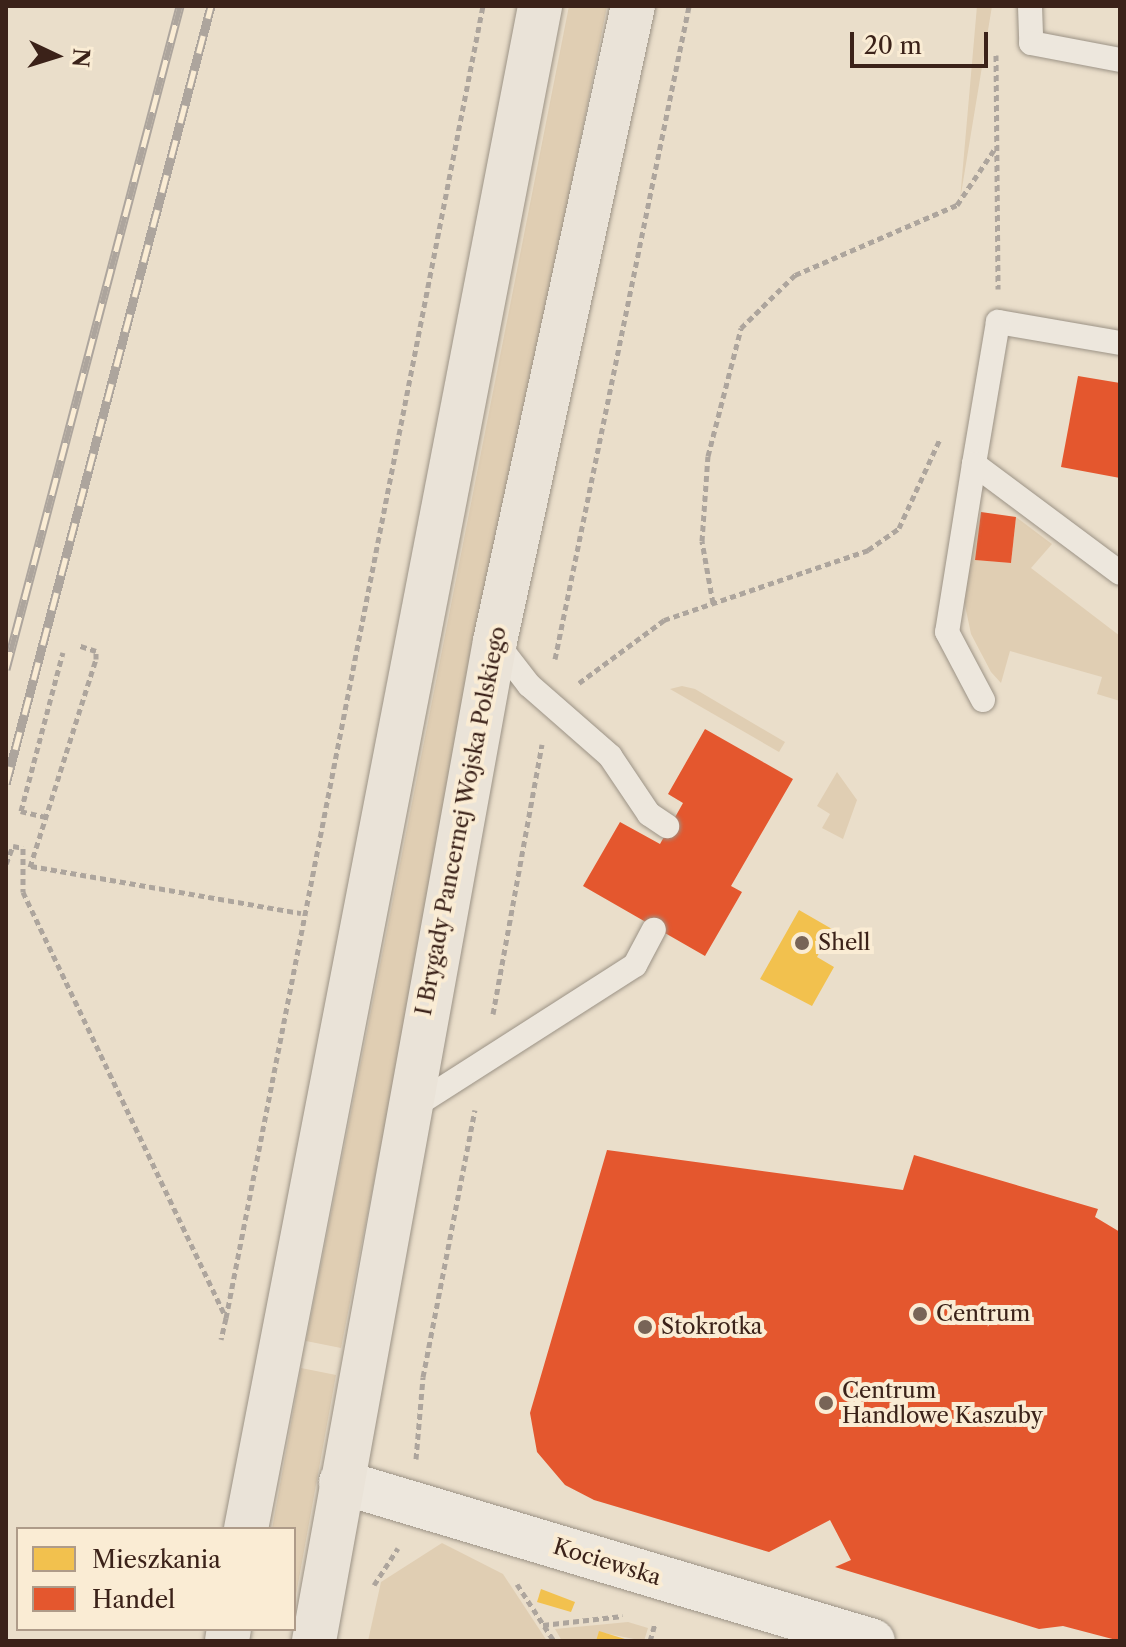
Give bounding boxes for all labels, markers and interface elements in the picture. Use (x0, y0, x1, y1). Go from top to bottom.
north arrow (16, 16, 96, 96)
scale bar (854, 16, 992, 66)
text: 20 m (864, 31, 922, 60)
text: N (66, 47, 95, 68)
street label: I Brygady Pancernej Wojska Polskiego (410, 623, 512, 1019)
place label: Shell (818, 930, 870, 956)
marker: Shell (793, 934, 811, 952)
place label: Centrum (936, 1301, 1030, 1327)
marker: Centrum (911, 1305, 929, 1323)
place label: Stokrotka (661, 1314, 762, 1340)
marker: Stokrotka (636, 1318, 654, 1336)
place label: Centrum Handlowe Kaszuby (842, 1377, 1043, 1428)
marker: Centrum Handlowe Kaszuby (817, 1394, 835, 1412)
legend (16, 1527, 296, 1631)
street label: Kociewska (550, 1533, 664, 1591)
text: Mieszkania (92, 1545, 221, 1574)
text: Handel (92, 1585, 175, 1614)

